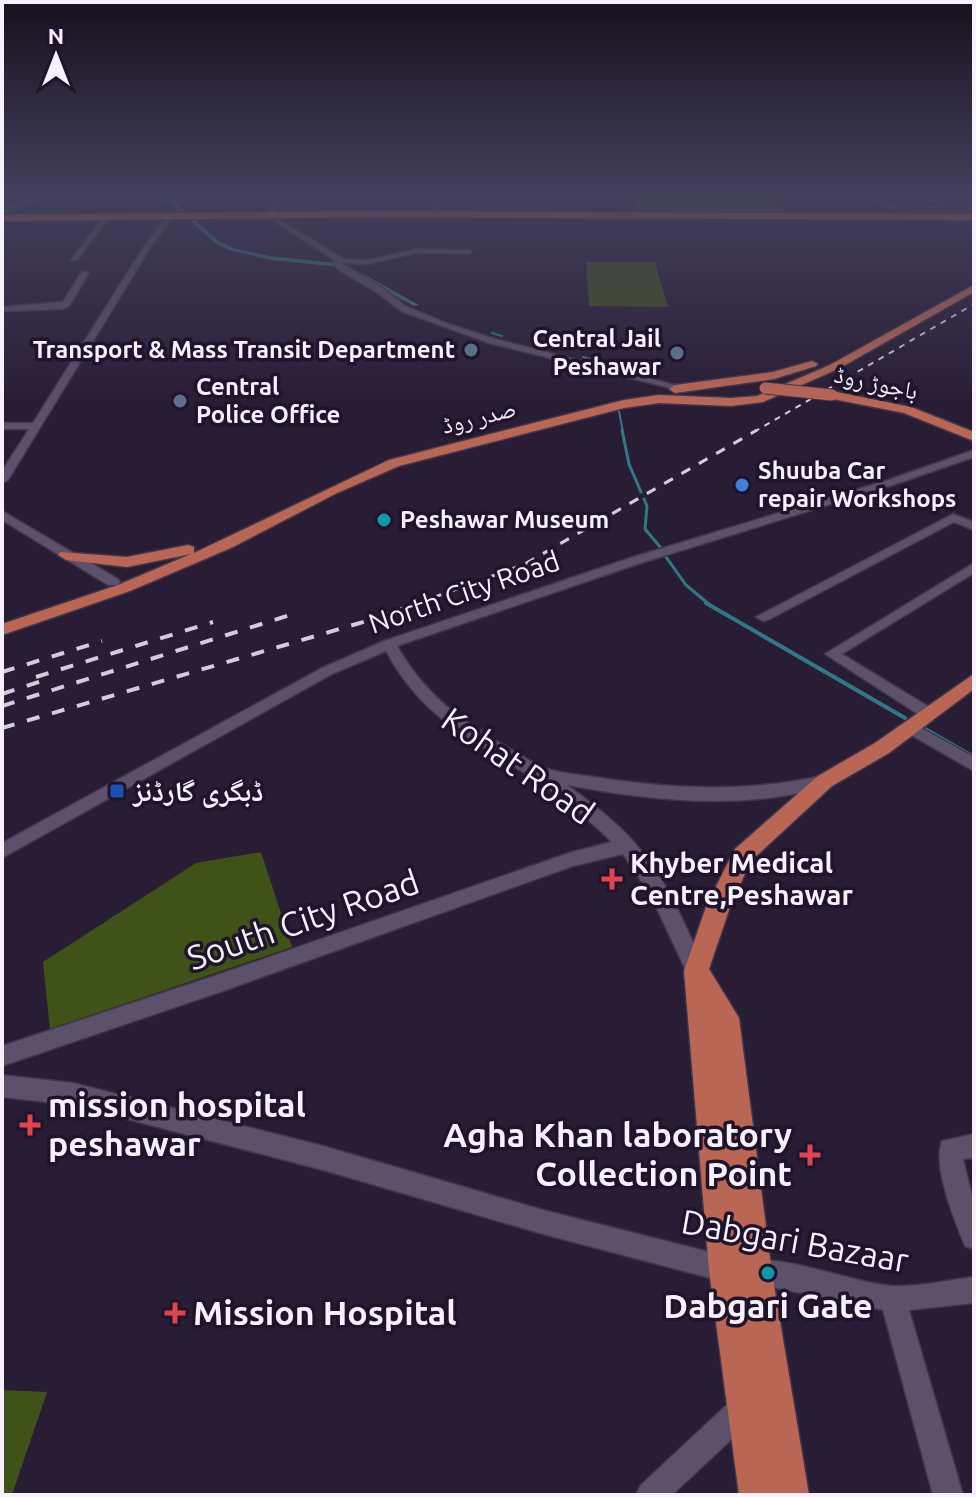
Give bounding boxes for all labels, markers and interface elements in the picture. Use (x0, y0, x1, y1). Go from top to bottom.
north arrow (16, 16, 96, 96)
text: N (48, 23, 64, 48)
place label: Central Jail Peshawar (533, 325, 661, 380)
place label: Transport & Mass Transit Department (33, 336, 455, 363)
marker: Transport & Mass Transit Department (462, 341, 480, 359)
marker: Central Jail Peshawar (668, 344, 686, 362)
street label: باجوڑ روڈ (832, 361, 920, 405)
place label: Central Police Office (196, 373, 340, 428)
marker: Central Police Office (171, 392, 189, 410)
street label: صدر روڈ (439, 394, 519, 439)
place label: Shuuba Car repair Workshops (758, 457, 956, 512)
marker: Shuuba Car repair Workshops (733, 476, 751, 494)
place label: Peshawar Museum (400, 506, 609, 533)
marker: Peshawar Museum (375, 511, 393, 529)
street label: North City Road (364, 544, 563, 639)
street label: Kohat Road (435, 699, 602, 831)
place label: ڈبگری گارڈنز (132, 775, 263, 808)
marker: ڈبگری گارڈنز (108, 782, 126, 800)
place label: Khyber Medical Centre,Peshawar (630, 847, 853, 910)
street label: South City Road (182, 862, 424, 977)
marker: Khyber Medical Centre,Peshawar (601, 868, 623, 890)
place label: mission hospital peshawar (48, 1085, 306, 1162)
marker: mission hospital peshawar (19, 1114, 41, 1136)
place label: Agha Khan laboratory Collection Point (443, 1115, 792, 1192)
marker: Agha Khan laboratory Collection Point (799, 1144, 821, 1166)
street label: Dabgari Bazaar (679, 1201, 912, 1279)
marker: Dabgari Gate (759, 1264, 777, 1282)
place label: Dabgari Gate (663, 1286, 873, 1324)
place label: Mission Hospital (193, 1293, 457, 1331)
marker: Mission Hospital (164, 1302, 186, 1324)

